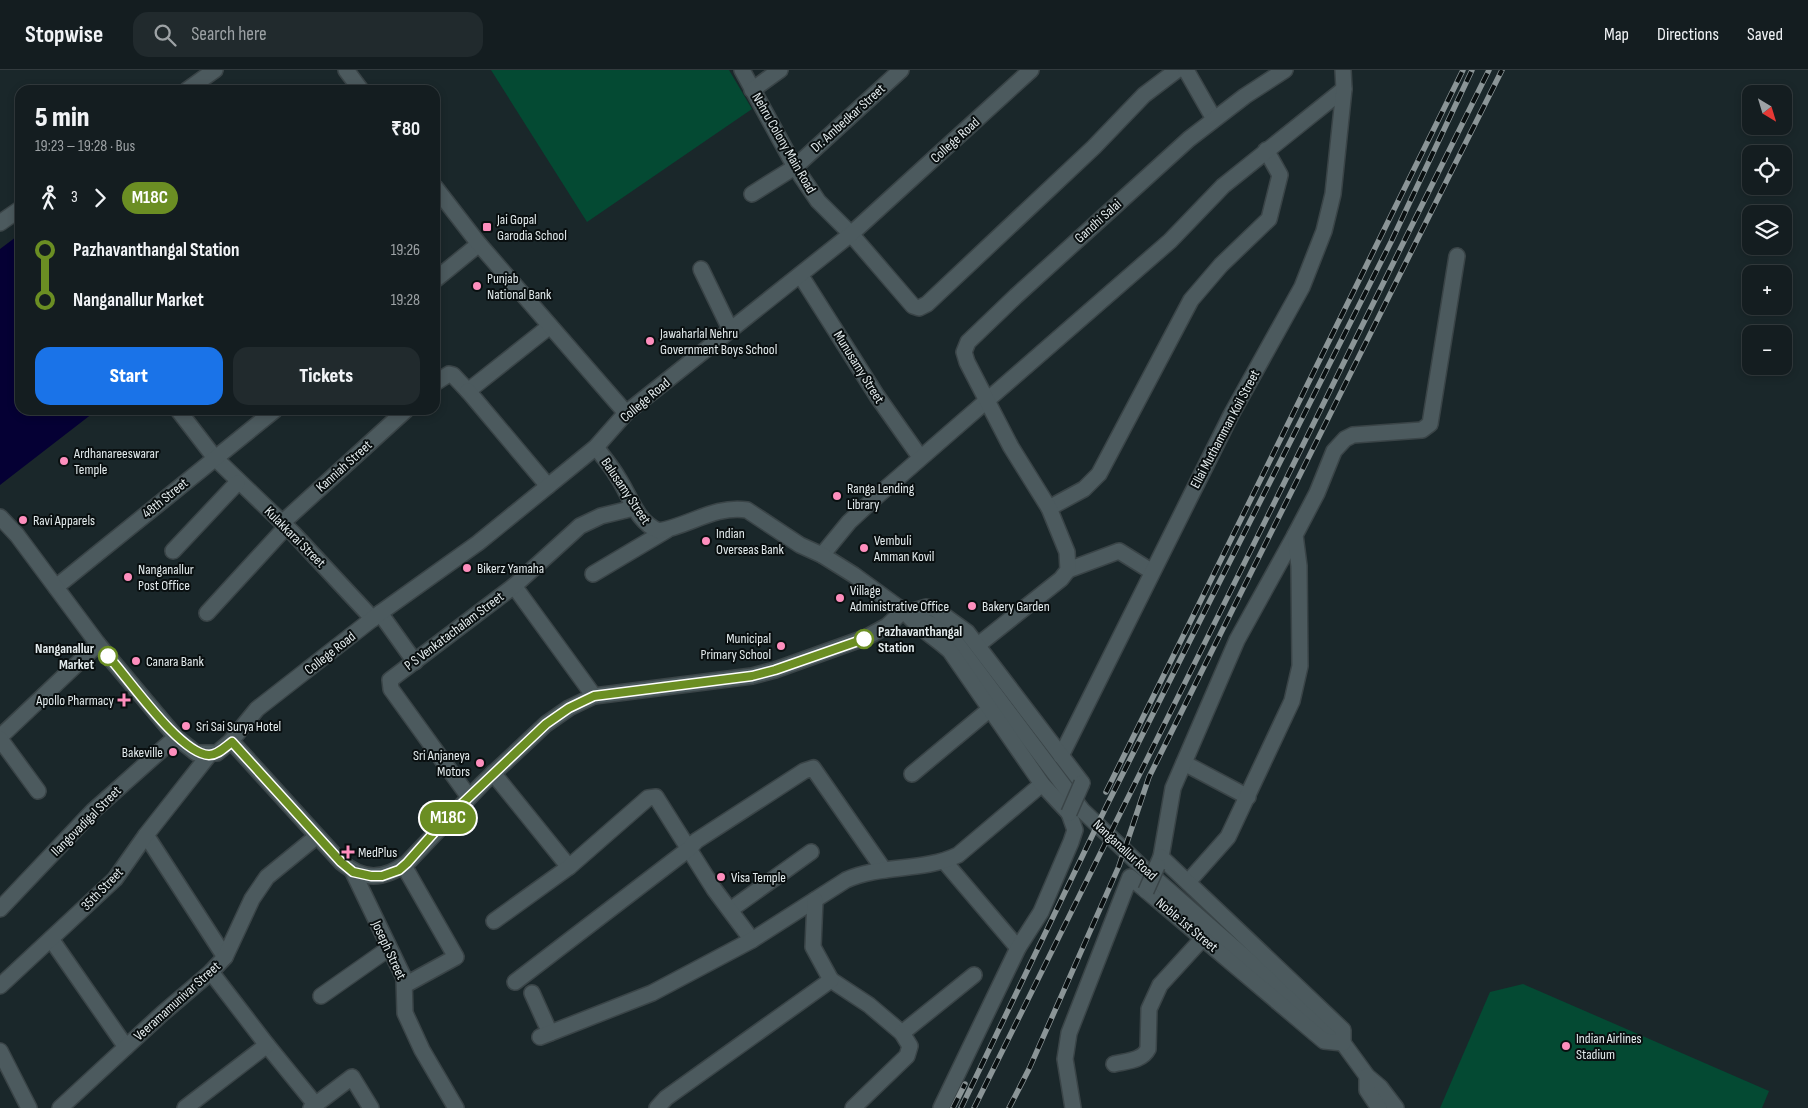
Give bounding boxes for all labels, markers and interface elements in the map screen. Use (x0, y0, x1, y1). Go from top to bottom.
search box (133, 12, 483, 57)
text: Stopwise (25, 20, 103, 49)
icon: search (151, 21, 179, 49)
text: Search here (191, 23, 267, 46)
text: Map (1604, 24, 1629, 45)
text: Directions (1657, 24, 1719, 45)
text: Saved (1747, 24, 1783, 45)
street label: Dr. Ambedkar Street (807, 80, 889, 156)
north arrow (1742, 85, 1792, 135)
map controls (1742, 85, 1792, 375)
street label: Nehru Colony Main Road (748, 90, 820, 196)
text: 5 min (35, 101, 90, 134)
street label: College Road (927, 113, 983, 166)
text: ₹80 (391, 118, 420, 141)
text: 19:23 – 19:28 · Bus (35, 137, 135, 156)
button: locate (1742, 145, 1792, 195)
icon: walk (35, 184, 63, 212)
icon: forward (86, 184, 114, 212)
text: M18C (132, 187, 168, 208)
text: 3 (71, 188, 78, 207)
street label: Gandhi Salai (1071, 196, 1125, 246)
button: layers (1742, 205, 1792, 255)
place label: Jai Gopal Garodia School (496, 211, 567, 244)
marker: Jai Gopal Garodia School (481, 221, 493, 233)
text: Pazhavanthangal Station (73, 239, 239, 262)
text: 19:26 (391, 241, 420, 260)
button: + (1742, 265, 1792, 315)
place label: Punjab National Bank (487, 270, 552, 303)
marker: Punjab National Bank (471, 280, 483, 292)
text: Nanganallur Market (73, 289, 204, 312)
text: 19:28 (391, 291, 420, 310)
place label: Jawaharlal Nehru Government Boys School (659, 325, 777, 358)
button: − (1742, 325, 1792, 375)
street label: Munusamy Street (830, 328, 888, 406)
marker: Jawaharlal Nehru Government Boys School (644, 335, 656, 347)
button: Start (35, 347, 223, 405)
button: Tickets (233, 347, 420, 405)
street label: Ellai Muthamman Koil Street (1187, 367, 1263, 491)
street label: College Road (617, 374, 674, 426)
street label: Kanniah Street (313, 436, 375, 496)
place label: Ardhanareeswarar Temple (73, 445, 159, 478)
street label: Balusamy Street (598, 454, 654, 528)
marker: Ardhanareeswarar Temple (58, 455, 70, 467)
street label: 48th Street (139, 474, 191, 522)
place label: Ranga Lending Library (847, 480, 915, 513)
marker: Ranga Lending Library (831, 490, 843, 502)
street label: Kulakkarai Street (261, 503, 329, 571)
place label: Ravi Apparels (33, 512, 95, 529)
marker: Ravi Apparels (17, 514, 29, 526)
place label: Indian Overseas Bank (716, 525, 785, 558)
place label: Vembuli Amman Kovil (873, 532, 934, 565)
marker: Indian Overseas Bank (700, 535, 712, 547)
marker: Vembuli Amman Kovil (858, 542, 870, 554)
place label: Bikerz Yamaha (477, 560, 544, 577)
place label: Nanganallur Post Office (138, 561, 194, 594)
marker: Bikerz Yamaha (461, 562, 473, 574)
marker: Nanganallur Post Office (122, 571, 134, 583)
place label: Village Administrative Office (849, 582, 949, 615)
street label: P S Venkatachalam Street (401, 588, 507, 674)
marker: Village Administrative Office (834, 592, 846, 604)
place label: Bakery Garden (982, 598, 1050, 615)
marker: Bakery Garden (966, 600, 978, 612)
place label: Pazhavanthangal Station (878, 623, 962, 656)
street label: College Road (301, 628, 359, 678)
marker: Pazhavanthangal Station (854, 629, 874, 649)
place label: Municipal Primary School (701, 630, 771, 663)
place label: Nanganallur Market (35, 640, 95, 673)
marker: Municipal Primary School (775, 640, 787, 652)
marker: Nanganallur Market (98, 646, 118, 666)
place label: Canara Bank (146, 653, 204, 670)
marker: Canara Bank (130, 655, 142, 667)
place label: Apollo Pharmacy (35, 692, 115, 709)
marker: Apollo Pharmacy (118, 694, 130, 706)
place label: Sri Sai Surya Hotel (196, 718, 281, 735)
marker: Sri Sai Surya Hotel (180, 720, 192, 732)
place label: Bakeville (122, 744, 163, 761)
marker: Bakeville (167, 746, 179, 758)
place label: Sri Anjaneya Motors (413, 747, 470, 780)
marker: Sri Anjaneya Motors (474, 757, 486, 769)
street label: Ilangovadigal Street (47, 782, 125, 860)
line badge: M18C (413, 802, 483, 834)
text: M18C (430, 807, 466, 828)
street label: Nanganallur Road (1089, 816, 1161, 884)
place label: MedPlus (358, 844, 397, 861)
marker: MedPlus (342, 846, 354, 858)
street label: 35th Street (77, 864, 127, 914)
place label: Visa Temple (731, 869, 786, 886)
marker: Visa Temple (715, 871, 727, 883)
street label: Noble 1st Street (1153, 894, 1221, 956)
street label: Joseph Street (368, 917, 410, 982)
street label: Veeramamunivar Street (130, 958, 224, 1044)
place label: Indian Airlines Stadium (1576, 1030, 1642, 1063)
marker: Indian Airlines Stadium (1560, 1040, 1572, 1052)

